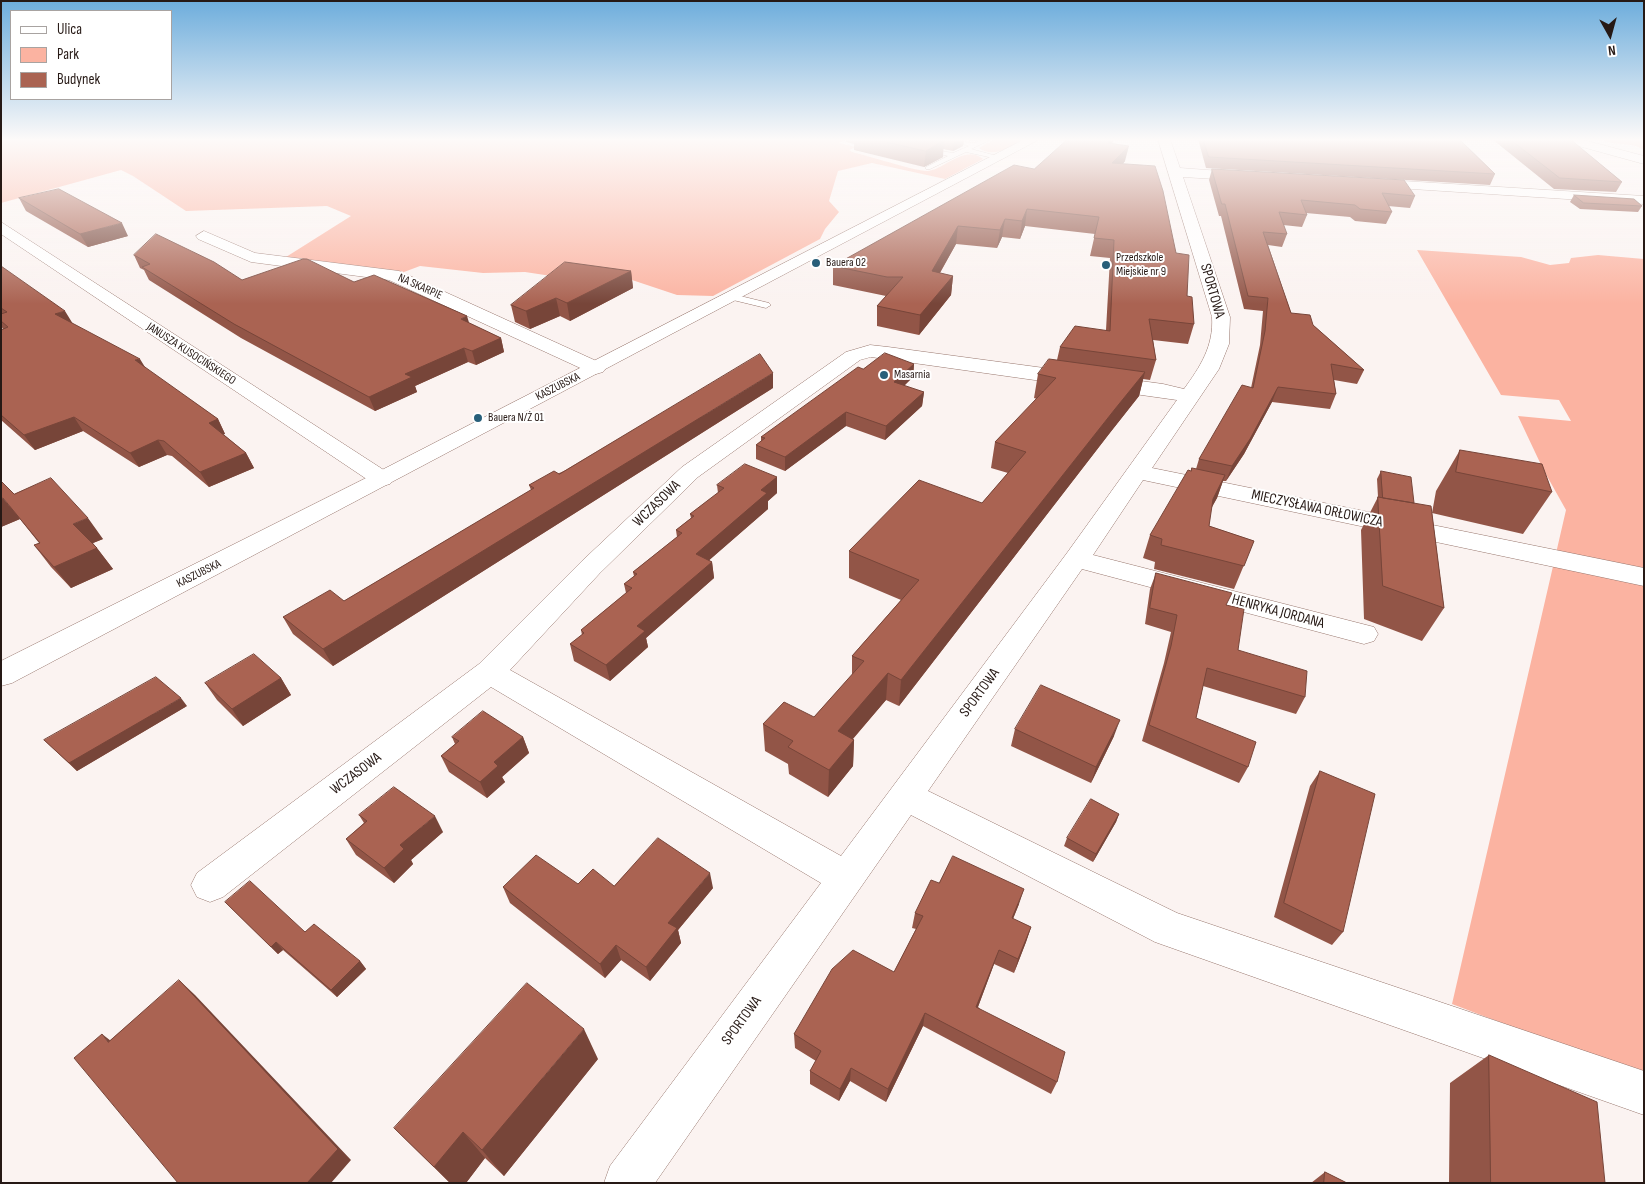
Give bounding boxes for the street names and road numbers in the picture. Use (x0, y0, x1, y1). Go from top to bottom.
street label: SPORTOWA (1196, 262, 1228, 320)
street label: NA SKARPIE (396, 271, 444, 303)
street label: JANUSZA KUSOCIŃSKIEGO (144, 320, 238, 388)
street label: KASZUBSKA (533, 370, 583, 404)
street label: WCZASOWA (629, 477, 685, 531)
street label: MIECZYSŁAWA ORŁOWICZA (1250, 486, 1384, 532)
street label: KASZUBSKA (174, 557, 224, 591)
street label: HENRYKA JORDANA (1230, 591, 1326, 633)
street label: SPORTOWA (956, 665, 1004, 721)
street label: WCZASOWA (327, 749, 385, 799)
street label: SPORTOWA (718, 993, 766, 1049)

